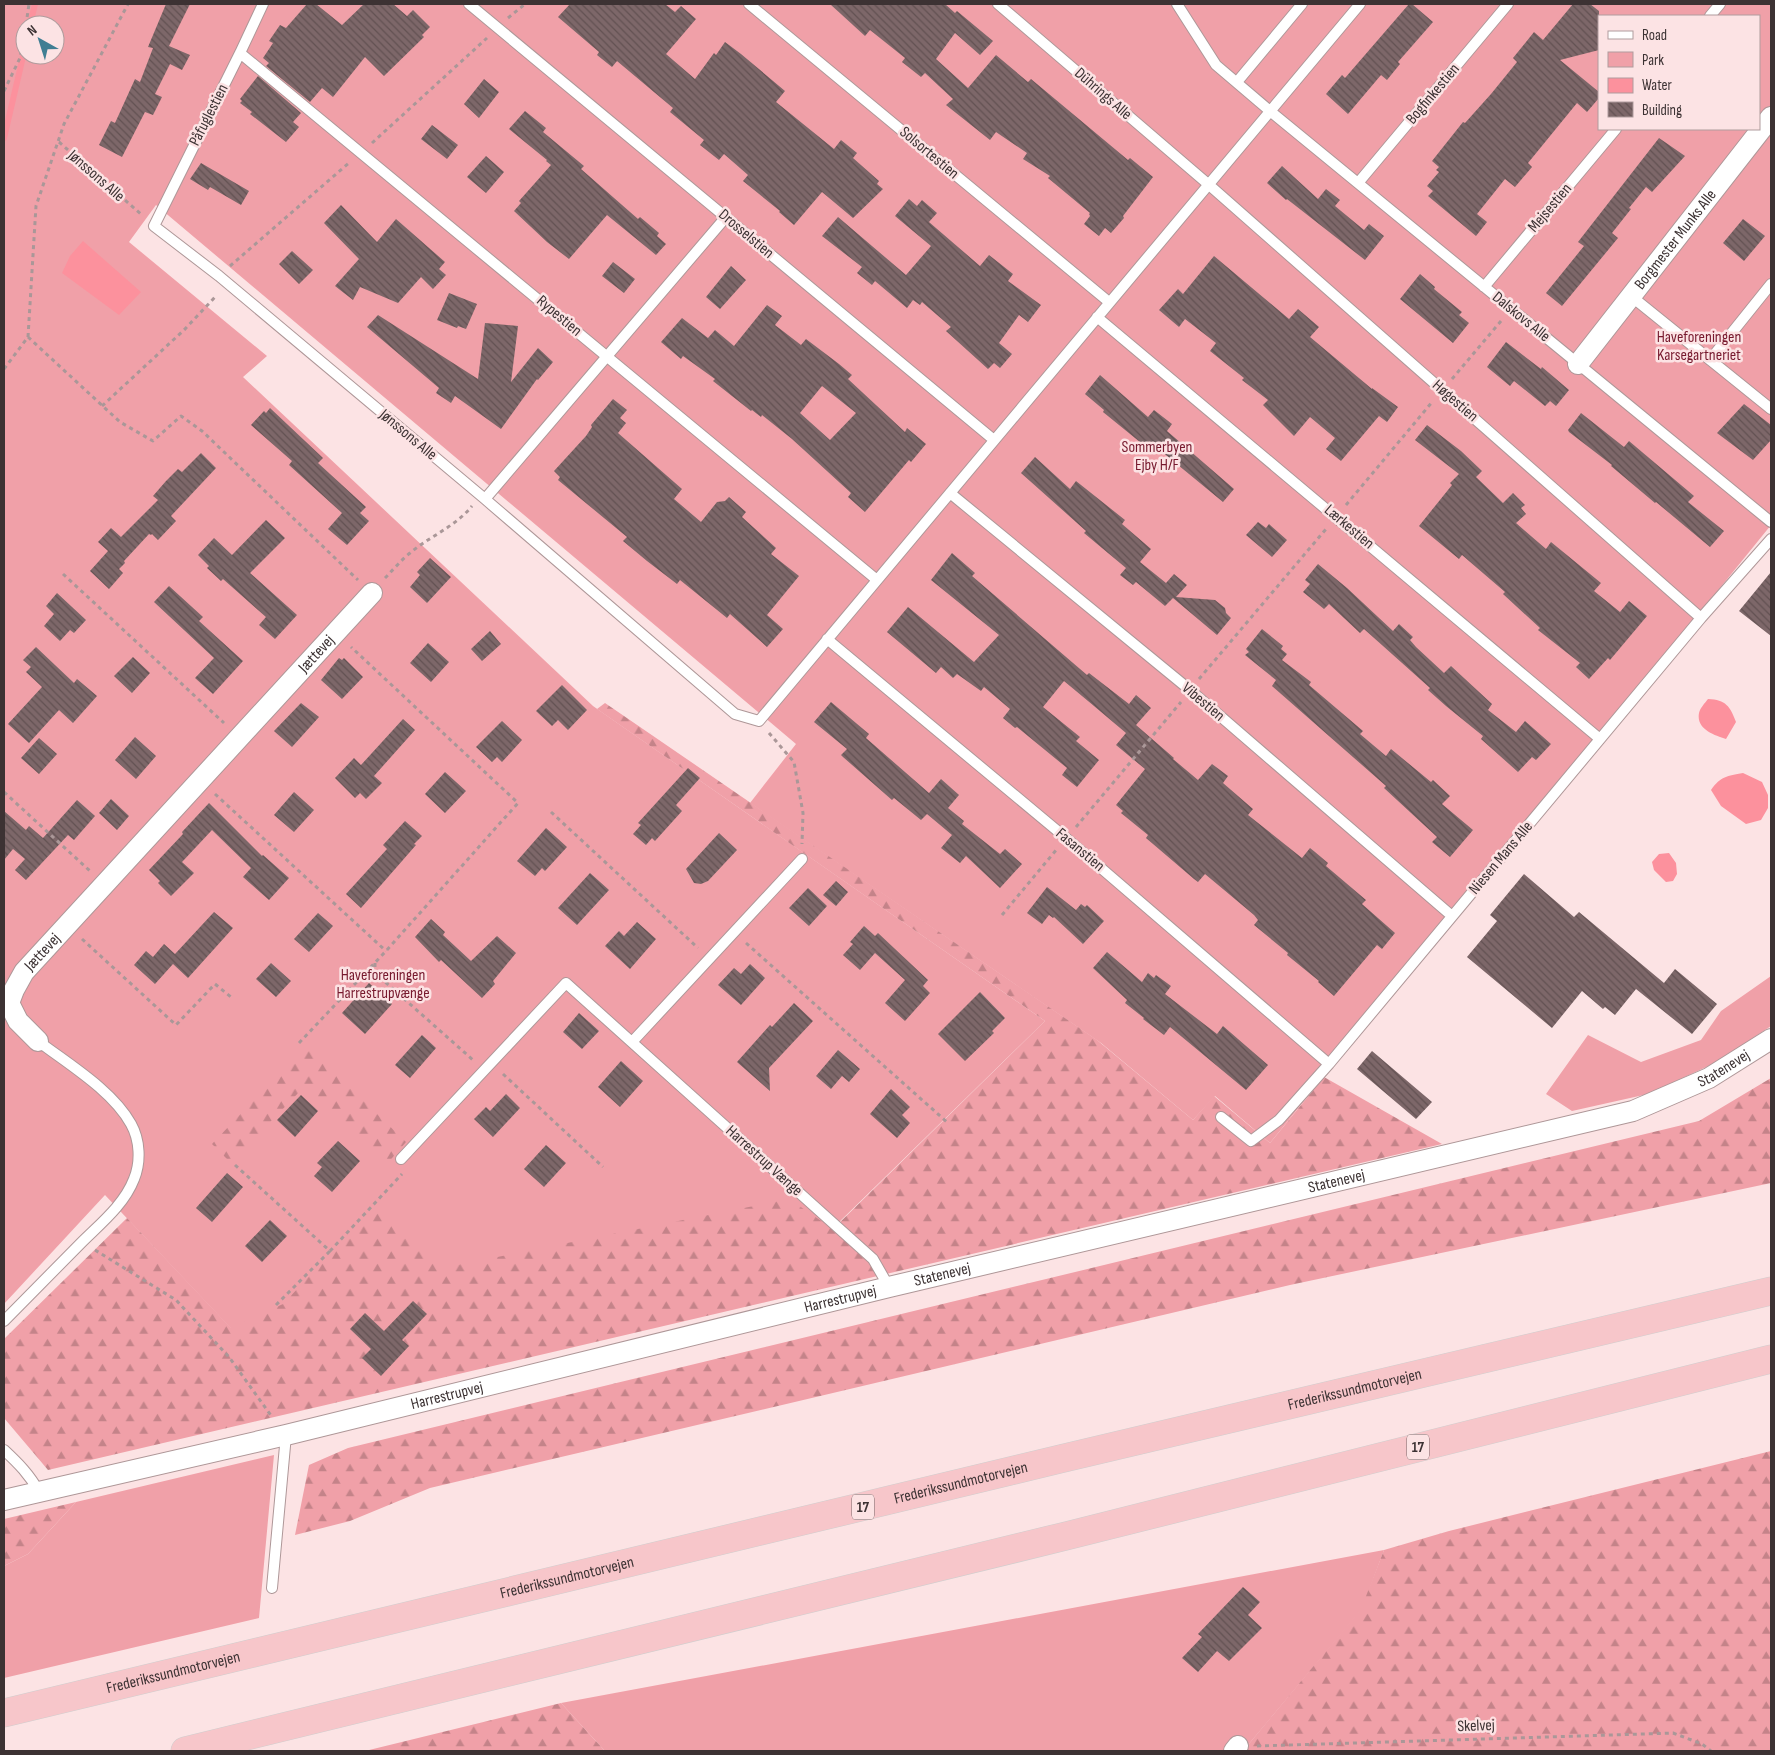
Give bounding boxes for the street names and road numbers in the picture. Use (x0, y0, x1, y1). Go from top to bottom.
street label: Bogfinkestien (1402, 60, 1464, 128)
street label: Dührings Alle (1070, 64, 1136, 124)
street label: Påfuglestien (185, 81, 233, 149)
street label: Solsortestien (895, 123, 963, 183)
street label: Jønssons Alle (63, 145, 128, 206)
street label: Mejsestien (1524, 180, 1576, 236)
street label: Borgmester Munks Alle (1630, 186, 1720, 293)
street label: Drosselstien (714, 205, 778, 263)
street label: Dalskovs Alle (1488, 288, 1554, 346)
street label: Rypestien (532, 292, 586, 340)
street label: Høgestien (1428, 376, 1482, 426)
street label: Jønssons Alle (375, 405, 441, 465)
street label: Lærkestien (1320, 501, 1378, 553)
street label: Jættevej (294, 631, 338, 677)
street label: Vibestien (1178, 679, 1228, 725)
street label: Niesen Mans Alle (1465, 818, 1537, 898)
street label: Fasanstien (1052, 824, 1108, 876)
street label: Jættevej (20, 929, 64, 976)
street label: Statenevej (1695, 1045, 1753, 1091)
street label: Harrestrup Vænge (722, 1122, 806, 1200)
street label: Statenevej (1306, 1165, 1367, 1197)
street label: Statenevej (912, 1258, 973, 1290)
street label: Harrestrupvej (802, 1281, 878, 1317)
street label: Frederikssundmotorvejen (1286, 1364, 1424, 1414)
street label: Harrestrupvej (409, 1378, 485, 1414)
road number: 17 (1407, 1434, 1429, 1460)
street label: Frederikssundmotorvejen (892, 1458, 1029, 1508)
road number: 17 (852, 1494, 874, 1520)
street label: Frederikssundmotorvejen (498, 1552, 636, 1603)
street label: Frederikssundmotorvejen (104, 1647, 242, 1698)
street label: Skelvej (1457, 1716, 1495, 1736)

